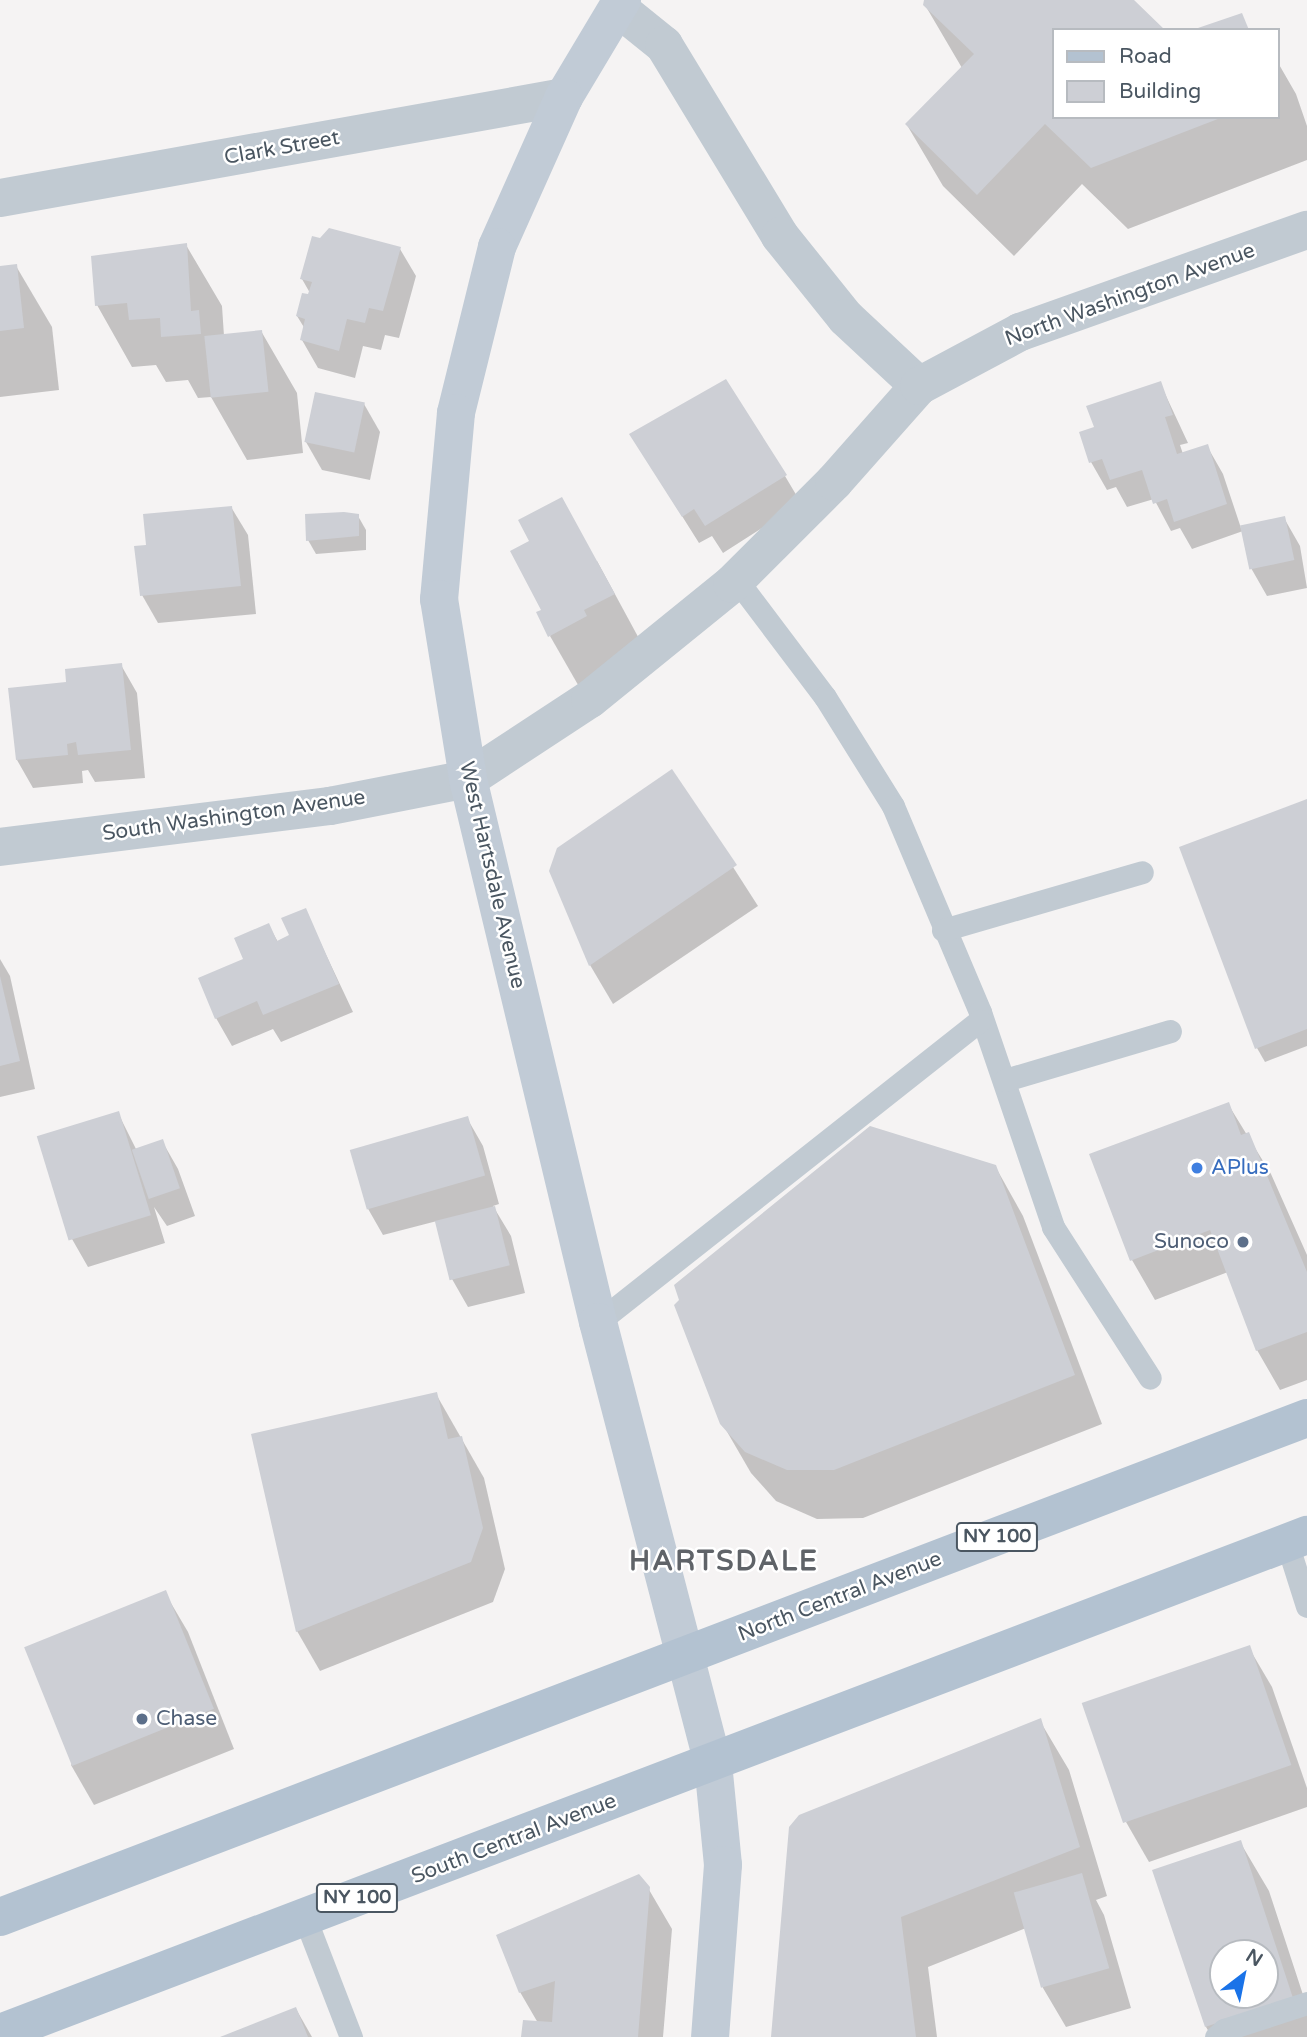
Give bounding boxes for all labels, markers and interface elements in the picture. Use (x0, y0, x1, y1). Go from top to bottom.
legend (1052, 28, 1279, 119)
text: Road (1119, 44, 1172, 69)
text: Building (1119, 79, 1201, 104)
street label: Clark Street (222, 125, 342, 171)
street label: North Washington Avenue (1002, 238, 1258, 352)
street label: West Hartsdale Avenue (454, 759, 530, 991)
street label: South Washington Avenue (101, 785, 367, 847)
place label: APlus (1211, 1155, 1269, 1181)
marker: APlus (1189, 1160, 1205, 1176)
place label: Sunoco (1154, 1229, 1229, 1255)
marker: Sunoco (1235, 1234, 1251, 1250)
road number: NY 100 (955, 1522, 1039, 1553)
district label: HARTSDALE (630, 1544, 818, 1578)
street label: North Central Avenue (735, 1547, 945, 1647)
place label: Chase (156, 1706, 217, 1732)
marker: Chase (134, 1711, 150, 1727)
street label: South Central Avenue (408, 1788, 620, 1890)
road number: NY 100 (315, 1882, 399, 1914)
north arrow (1209, 1939, 1279, 2009)
text: N (1242, 1945, 1266, 1971)

